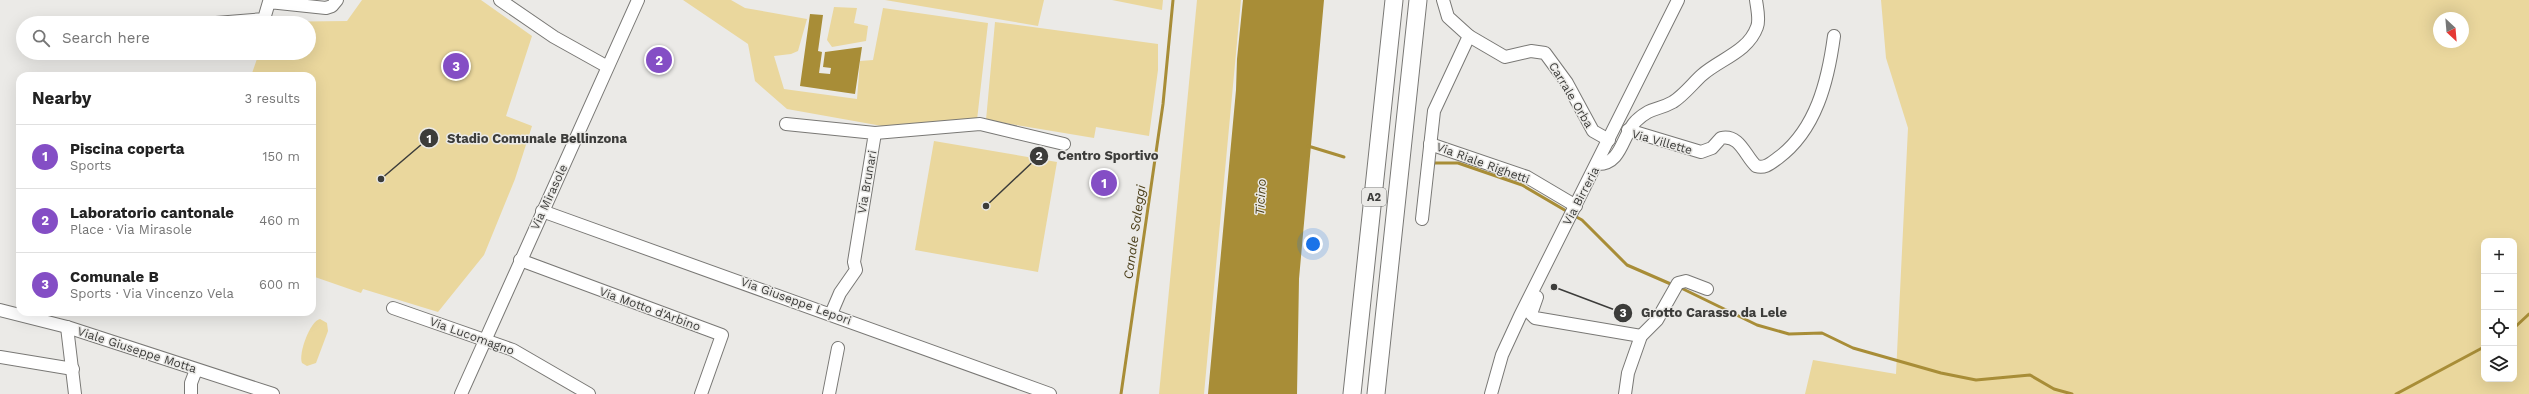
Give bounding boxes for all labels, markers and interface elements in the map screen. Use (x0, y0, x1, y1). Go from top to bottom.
north arrow (2433, 12, 2469, 48)
search box (16, 16, 316, 60)
icon: search (30, 27, 52, 49)
text: Search here (62, 29, 150, 47)
pin: 2 (646, 45, 672, 75)
pin: 3 (443, 51, 469, 81)
street label: Carrale Orba (1546, 60, 1596, 131)
text: Nearby (32, 88, 91, 108)
text: 3 results (245, 91, 300, 106)
callout: Stadio Comunale Bellinzona (419, 126, 635, 151)
street label: Via Villette (1630, 127, 1694, 157)
text: Stadio Comunale Bellinzona (447, 131, 627, 146)
text: 1 (426, 132, 432, 146)
text: Piscina coperta (70, 140, 185, 158)
street label: Via Riale Righetti (1434, 140, 1532, 186)
callout: Centro Sportivo (1029, 143, 1166, 168)
text: Centro Sportivo (1057, 148, 1159, 163)
text: 1 (42, 149, 48, 164)
text: 150 m (262, 149, 300, 164)
street label: Via Brunari (855, 149, 879, 215)
text: 2 (1035, 149, 1043, 163)
text: Sports (70, 158, 111, 173)
street label: Via Mirasole (528, 162, 570, 232)
street label: Via Birreria (1560, 164, 1602, 228)
pin: 1 (1091, 168, 1117, 198)
water label: Ticino (1252, 178, 1269, 216)
water label: Canale Saleggi (1120, 183, 1149, 280)
road number: A2 (1362, 188, 1386, 206)
text: Laboratorio cantonale (70, 204, 234, 222)
text: 2 (41, 213, 49, 228)
text: 460 m (259, 213, 300, 228)
text: Place · Via Mirasole (70, 222, 192, 237)
your location (1303, 234, 1323, 254)
map controls (2481, 238, 2517, 382)
button: + (2481, 238, 2517, 274)
text: Comunale B (70, 268, 159, 286)
street label: Via Giuseppe Lepori (739, 274, 853, 328)
button: − (2481, 274, 2517, 310)
text: 3 (41, 277, 49, 292)
text: 600 m (259, 277, 300, 292)
street label: Via Motto d'Arbino (597, 284, 703, 334)
text: Sports · Via Vincenzo Vela (70, 286, 234, 301)
callout: Grotto Carasso da Lele (1613, 300, 1795, 325)
text: Grotto Carasso da Lele (1641, 305, 1788, 320)
text: 3 (1619, 306, 1627, 320)
button: locate (2481, 310, 2517, 346)
street label: Via Lucomagno (428, 314, 516, 358)
street label: Viale Giuseppe Motta (76, 324, 198, 376)
button: layers (2481, 346, 2517, 382)

